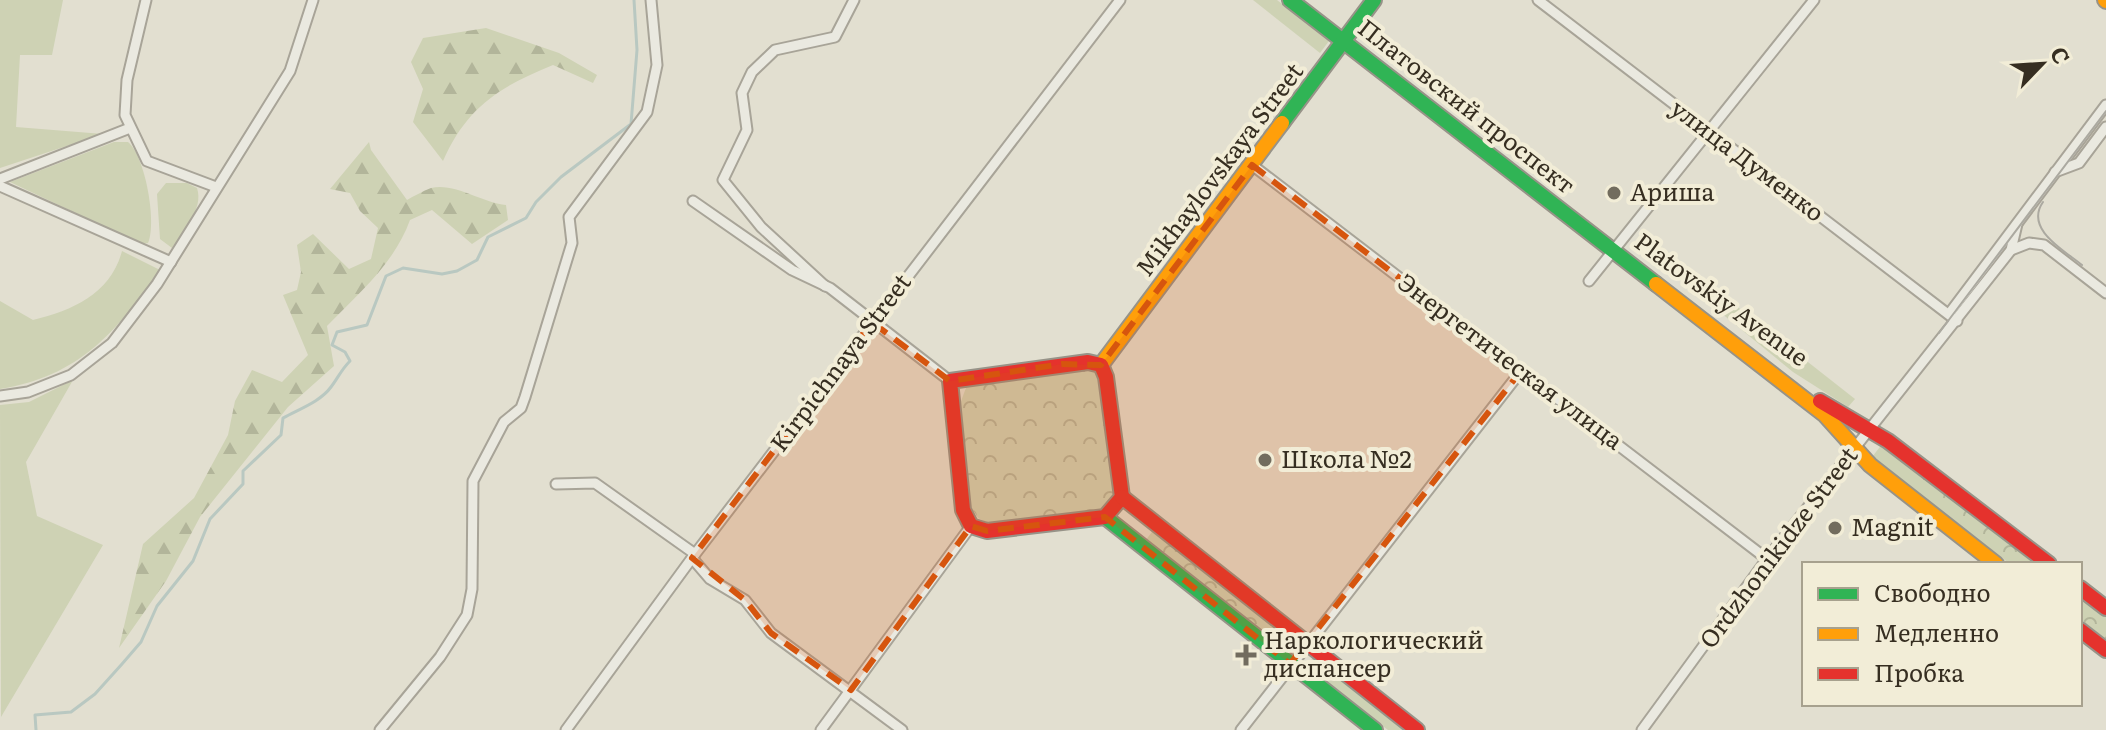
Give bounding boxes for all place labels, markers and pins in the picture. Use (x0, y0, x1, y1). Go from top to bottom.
place label: Ариша (1630, 173, 1715, 208)
marker: Ариша (1605, 184, 1623, 202)
place label: Школа №2 (1281, 440, 1412, 475)
marker: Школа №2 (1256, 451, 1274, 469)
place label: Magnit (1851, 508, 1934, 543)
marker: Magnit (1826, 519, 1844, 537)
place label: Наркологический диспансер (1264, 621, 1484, 684)
marker: Наркологический диспансер (1235, 644, 1257, 666)

